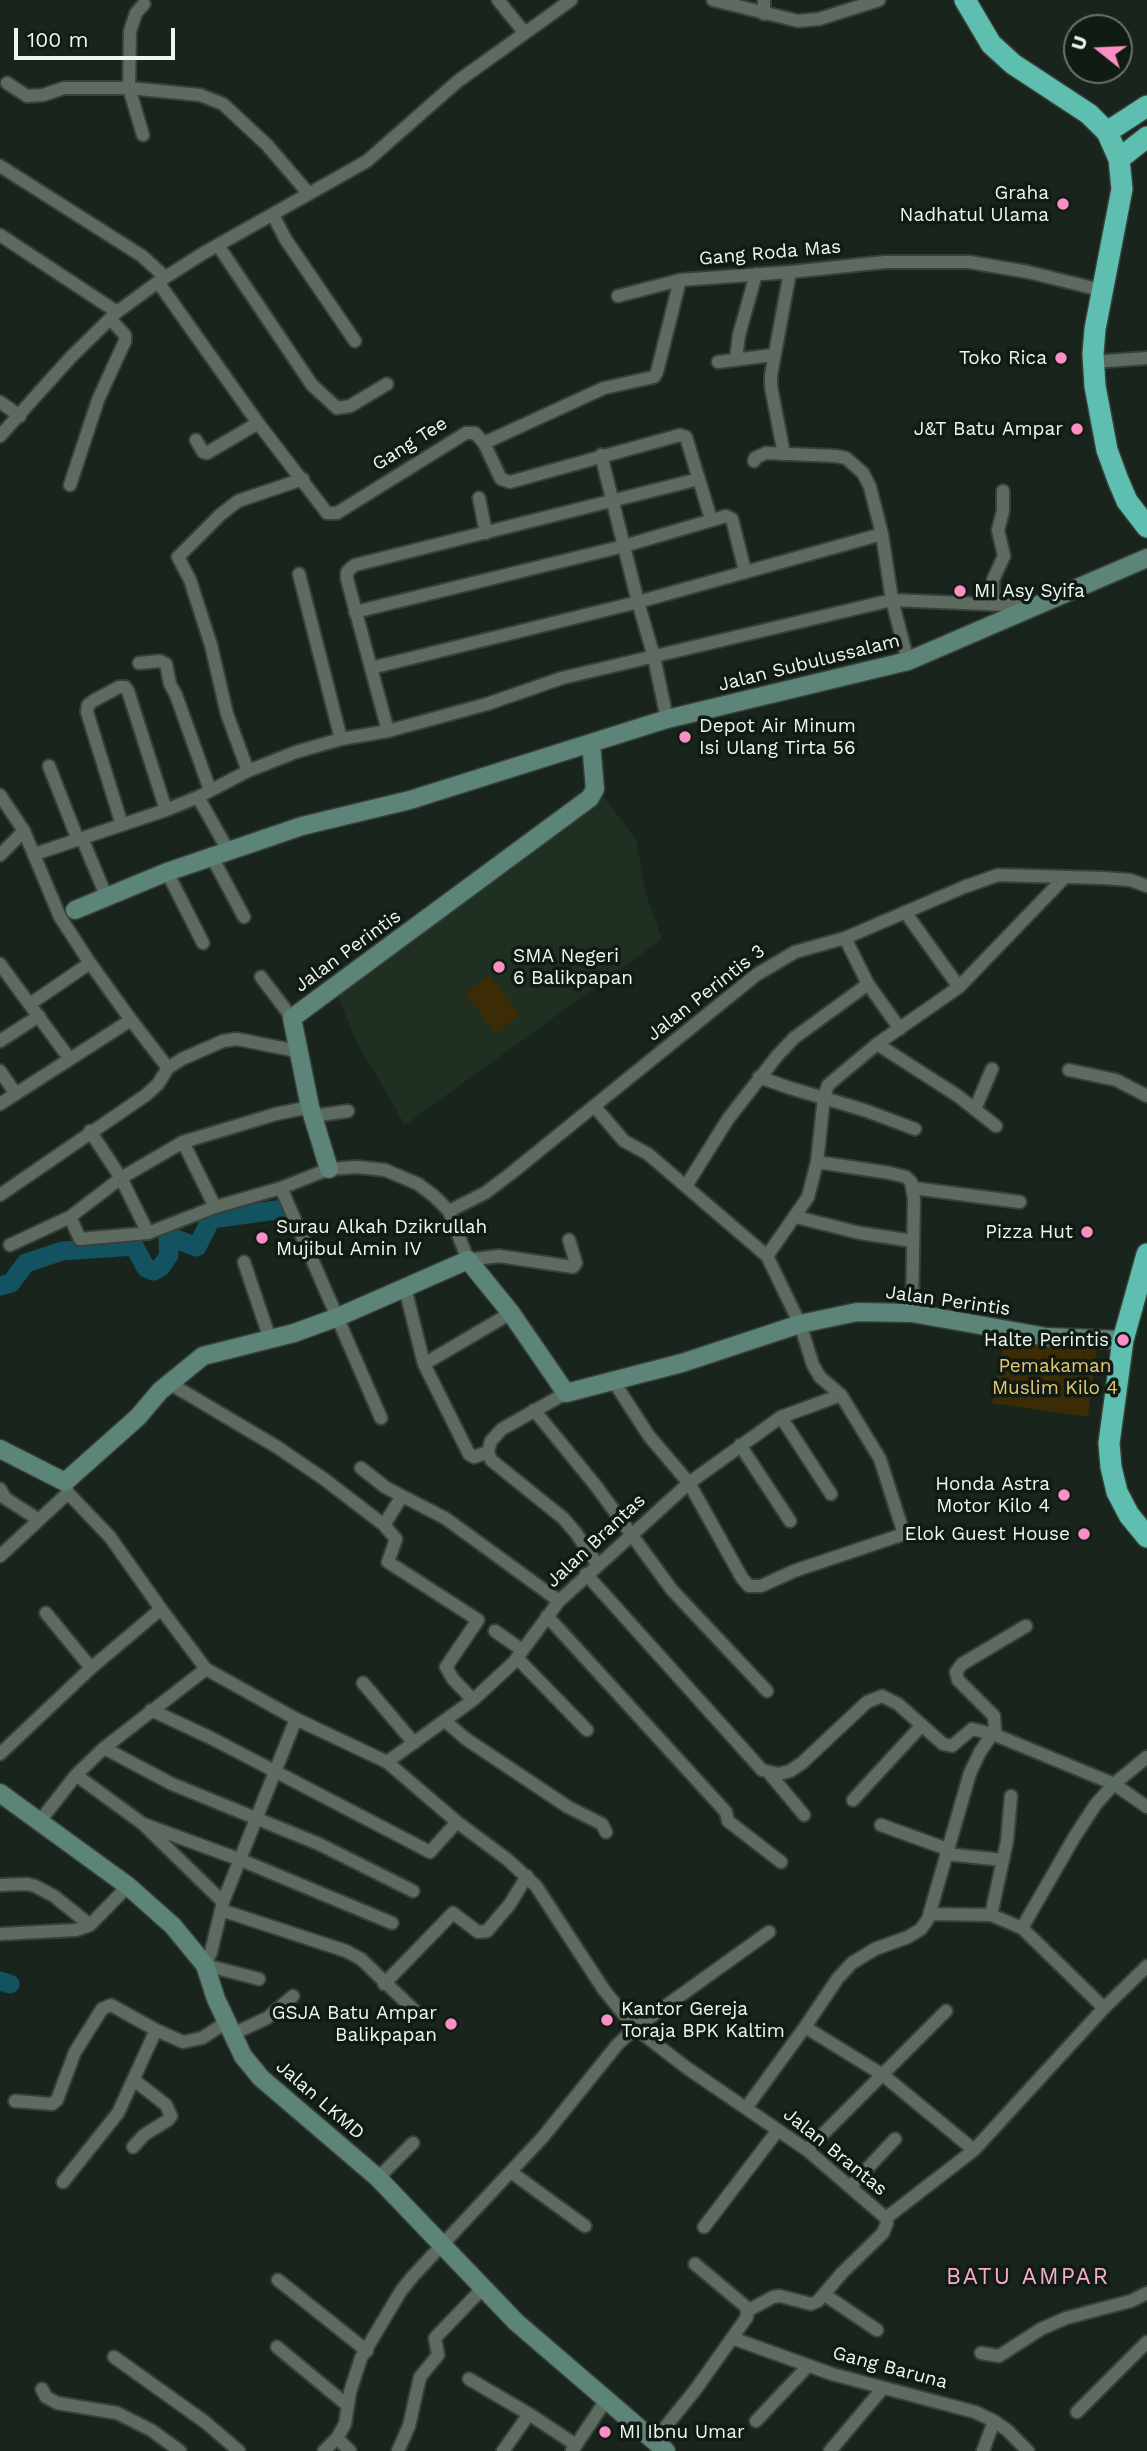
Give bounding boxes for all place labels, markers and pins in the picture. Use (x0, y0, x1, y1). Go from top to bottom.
place label: Graha Nadhatul Ulama (900, 182, 1049, 226)
marker: Graha Nadhatul Ulama (1055, 196, 1071, 212)
place label: Toko Rica (959, 347, 1047, 369)
marker: Toko Rica (1053, 350, 1069, 366)
place label: J&T Batu Ampar (914, 418, 1063, 440)
marker: J&T Batu Ampar (1069, 421, 1085, 437)
place label: MI Asy Syifa (974, 580, 1085, 602)
marker: MI Asy Syifa (952, 583, 968, 599)
place label: Depot Air Minum Isi Ulang Tirta 56 (699, 715, 856, 759)
marker: Depot Air Minum Isi Ulang Tirta 56 (677, 729, 693, 745)
place label: SMA Negeri 6 Balikpapan (513, 945, 633, 989)
marker: SMA Negeri 6 Balikpapan (491, 959, 507, 975)
place label: Surau Alkah Dzikrullah Mujibul Amin IV (276, 1216, 487, 1260)
place label: Pizza Hut (985, 1221, 1073, 1243)
marker: Pizza Hut (1079, 1224, 1095, 1240)
marker: Surau Alkah Dzikrullah Mujibul Amin IV (254, 1230, 270, 1246)
place label: Halte Perintis (984, 1329, 1109, 1351)
marker: Halte Perintis (1115, 1332, 1131, 1348)
place label: Honda Astra Motor Kilo 4 (935, 1473, 1050, 1517)
marker: Honda Astra Motor Kilo 4 (1056, 1487, 1072, 1503)
place label: Elok Guest House (905, 1523, 1070, 1545)
marker: Elok Guest House (1076, 1526, 1092, 1542)
place label: Kantor Gereja Toraja BPK Kaltim (621, 1998, 785, 2042)
place label: GSJA Batu Ampar Balikpapan (272, 2002, 437, 2046)
marker: Kantor Gereja Toraja BPK Kaltim (599, 2012, 615, 2028)
marker: GSJA Batu Ampar Balikpapan (443, 2016, 459, 2032)
place label: MI Ibnu Umar (619, 2421, 745, 2443)
marker: MI Ibnu Umar (597, 2424, 613, 2440)

